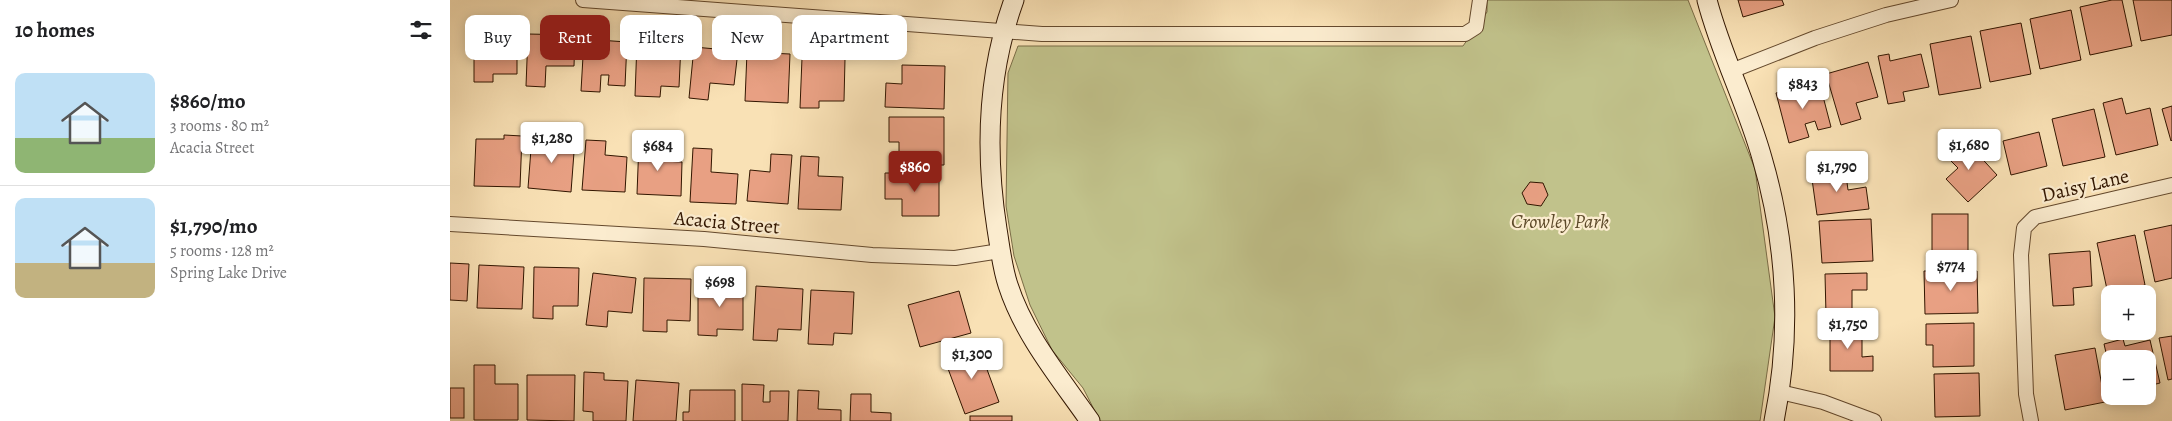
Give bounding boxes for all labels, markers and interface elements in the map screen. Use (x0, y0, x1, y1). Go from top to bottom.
chip: Buy (465, 15, 530, 60)
chip: Rent (540, 15, 610, 60)
chip: Filters (620, 15, 702, 60)
chip: New (712, 15, 782, 60)
chip: Apartment (792, 15, 907, 60)
text: 10 homes (15, 16, 95, 44)
icon: filters (407, 16, 435, 44)
pin: $843 (1773, 68, 1833, 110)
text: $843 (1788, 73, 1818, 95)
text: $860/mo (170, 87, 246, 115)
icon: home (55, 93, 115, 153)
text: 3 rooms · 80 m² (170, 115, 269, 137)
pin: $1,280 (511, 121, 593, 164)
text: $1,280 (532, 127, 572, 149)
pin: $1,680 (1928, 128, 2010, 171)
pin: $684 (628, 130, 688, 172)
text: $1,680 (1949, 134, 1989, 156)
text: $684 (643, 135, 673, 157)
text: Acacia Street (170, 137, 254, 159)
pin: $860 (885, 150, 945, 193)
pin: $1,790 (1796, 150, 1878, 193)
text: $860 (900, 156, 930, 178)
text: $1,790 (1817, 156, 1857, 178)
street label: Daisy Lane (2039, 162, 2132, 209)
street label: Acacia Street (672, 204, 781, 241)
park label: Crowley Park (1511, 208, 1609, 235)
text: $1,790/mo (170, 212, 258, 240)
icon: home (55, 218, 115, 278)
text: 5 rooms · 128 m² (170, 240, 274, 262)
pin: $774 (1921, 250, 1981, 292)
text: $774 (1937, 255, 1965, 277)
text: Spring Lake Drive (170, 262, 287, 284)
pin: $698 (690, 266, 750, 308)
text: $698 (705, 271, 735, 293)
map controls (2101, 285, 2156, 405)
button: + (2101, 285, 2156, 340)
pin: $1,750 (1807, 308, 1889, 350)
text: $1,750 (1828, 313, 1868, 335)
pin: $1,300 (931, 338, 1013, 380)
text: $1,300 (952, 343, 992, 365)
button: − (2101, 350, 2156, 405)

